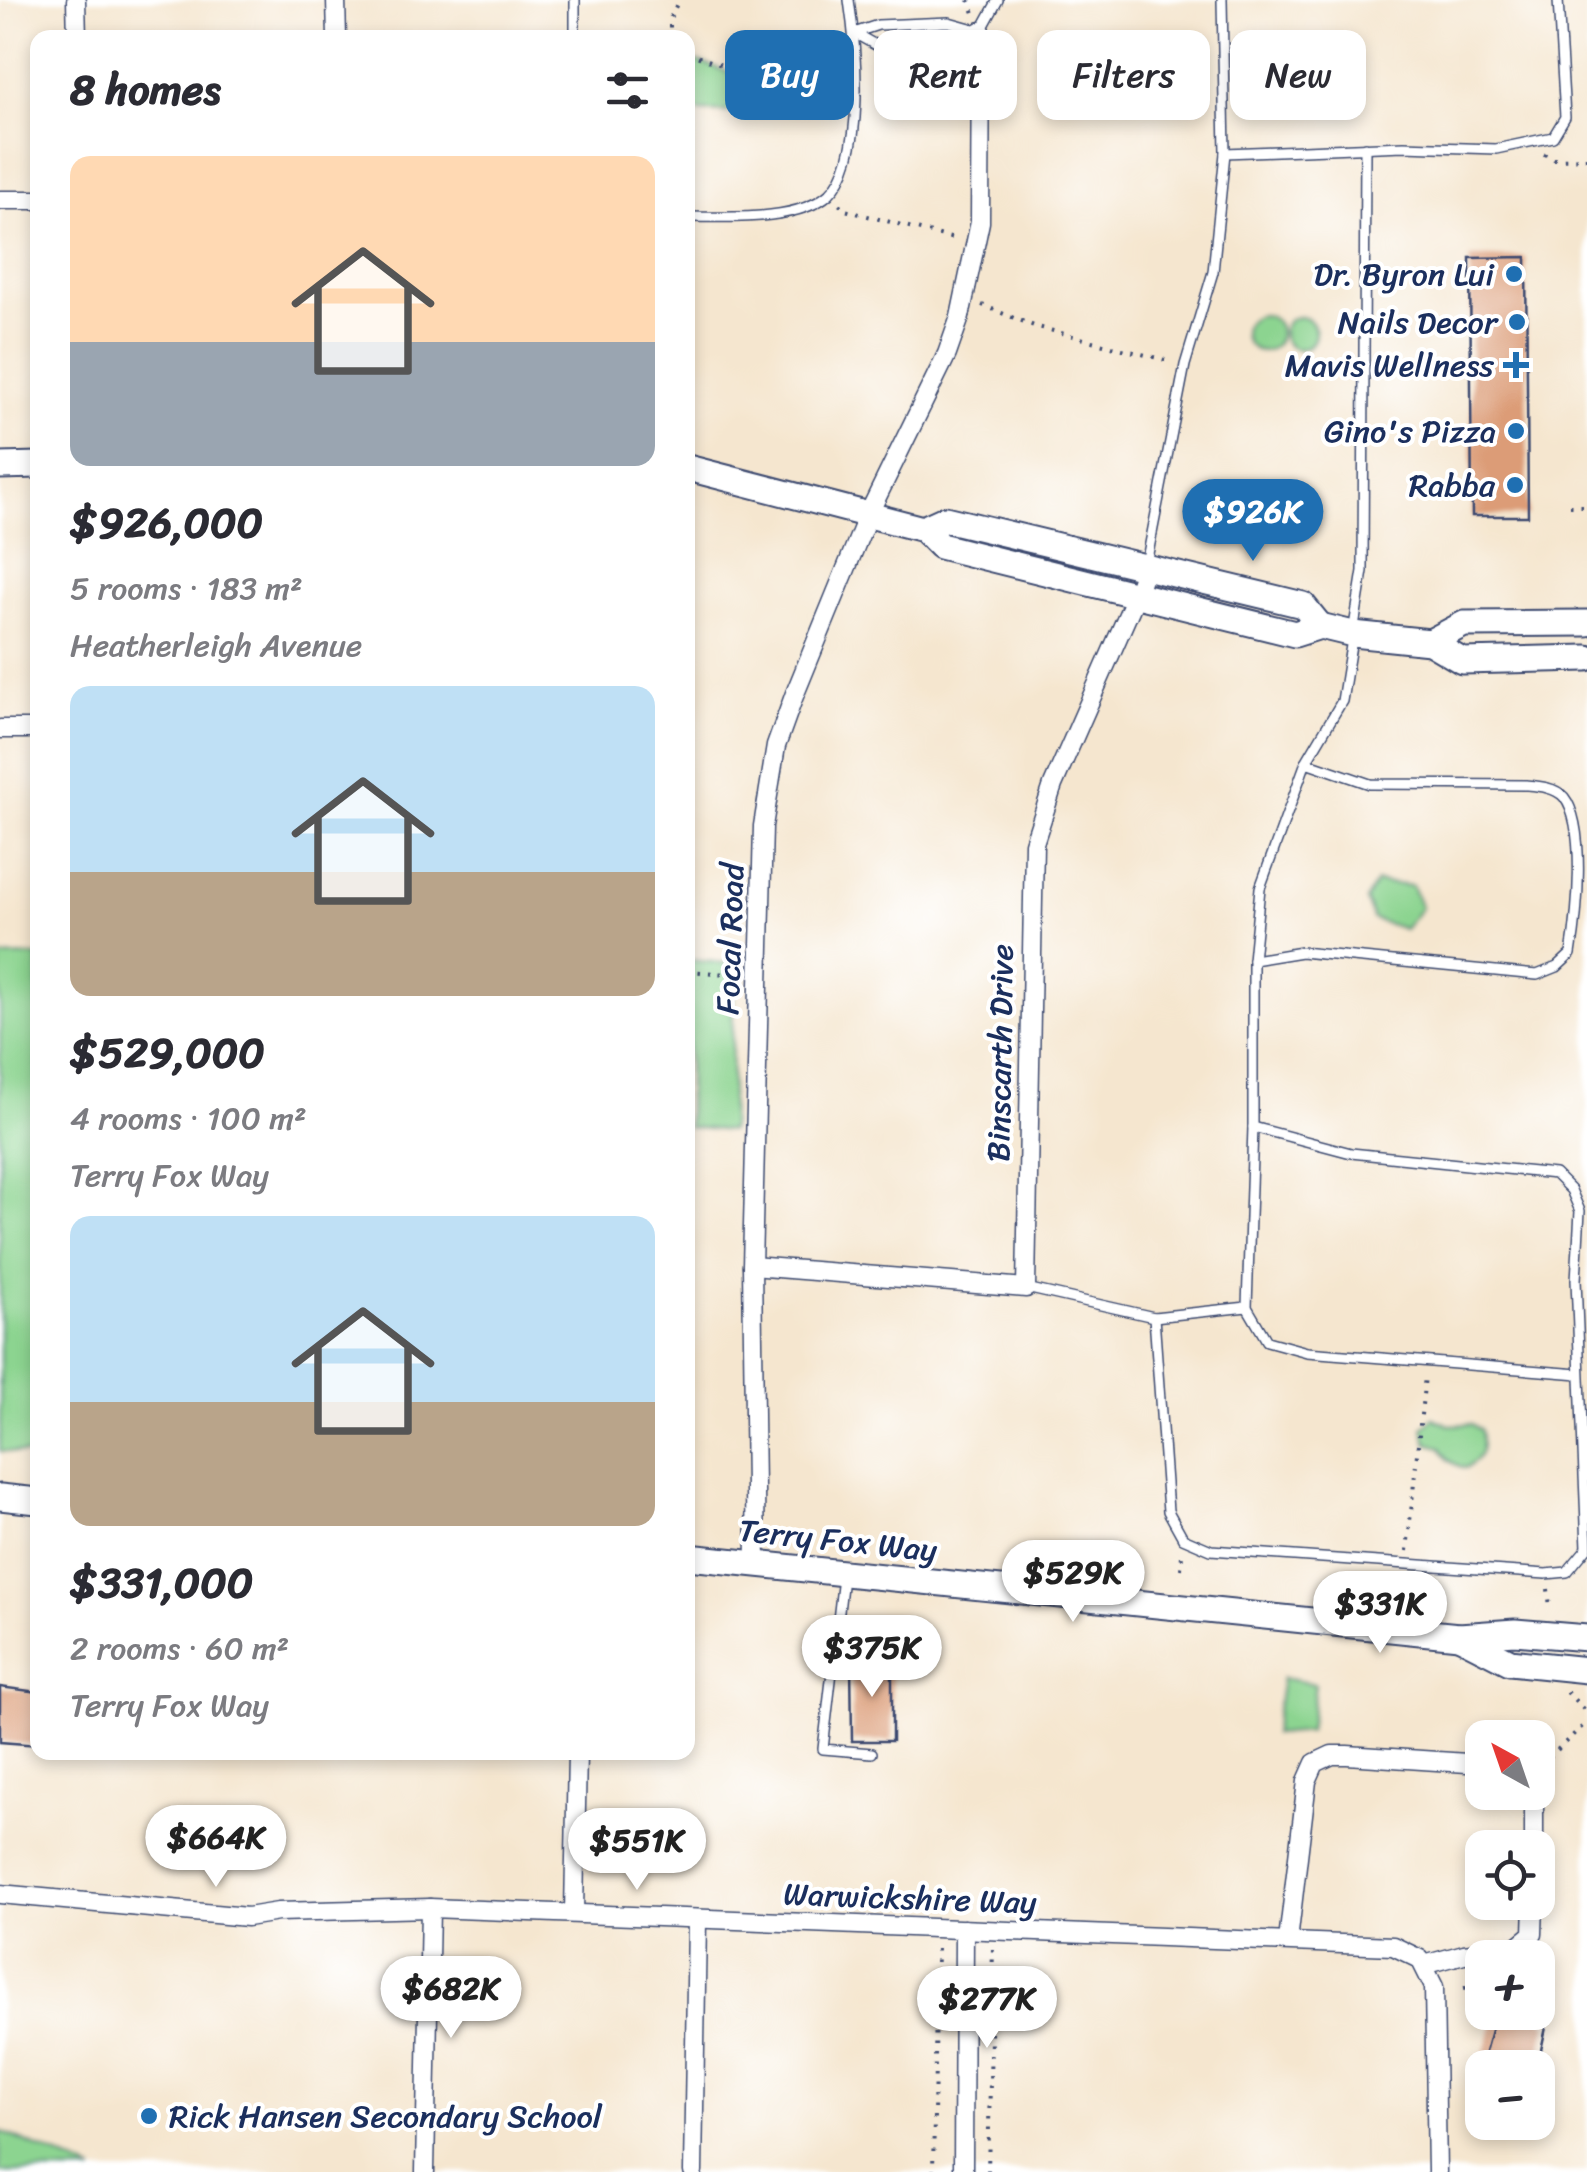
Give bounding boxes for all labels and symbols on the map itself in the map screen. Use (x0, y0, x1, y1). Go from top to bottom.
place label: Dr. Byron Lui (1313, 246, 1495, 303)
marker: Dr. Byron Lui (1503, 263, 1525, 285)
place label: Nails Decor (1338, 294, 1499, 351)
marker: Nails Decor (1506, 311, 1528, 333)
place label: Mavis Wellness (1285, 337, 1494, 394)
marker: Mavis Wellness (1503, 352, 1529, 378)
place label: Gino's Pizza (1324, 403, 1496, 460)
marker: Gino's Pizza (1505, 420, 1527, 442)
place label: Rabba (1409, 457, 1496, 514)
marker: Rabba (1504, 474, 1526, 496)
pin: $926K (1183, 479, 1323, 564)
street label: Focal Road (699, 860, 762, 1016)
street label: Binscarth Drive (970, 944, 1031, 1162)
street label: Terry Fox Way (736, 1502, 940, 1579)
pin: $529K (1003, 1540, 1143, 1625)
pin: $331K (1310, 1571, 1450, 1656)
pin: $375K (802, 1615, 942, 1700)
north arrow (1465, 1720, 1555, 1810)
pin: $664K (146, 1805, 286, 1890)
pin: $551K (567, 1808, 707, 1893)
street label: Warwickshire Way (782, 1866, 1038, 1931)
pin: $682K (381, 1956, 521, 2041)
pin: $277K (917, 1966, 1057, 2051)
place label: Rick Hansen Secondary School (169, 2088, 603, 2145)
marker: Rick Hansen Secondary School (138, 2105, 160, 2127)

